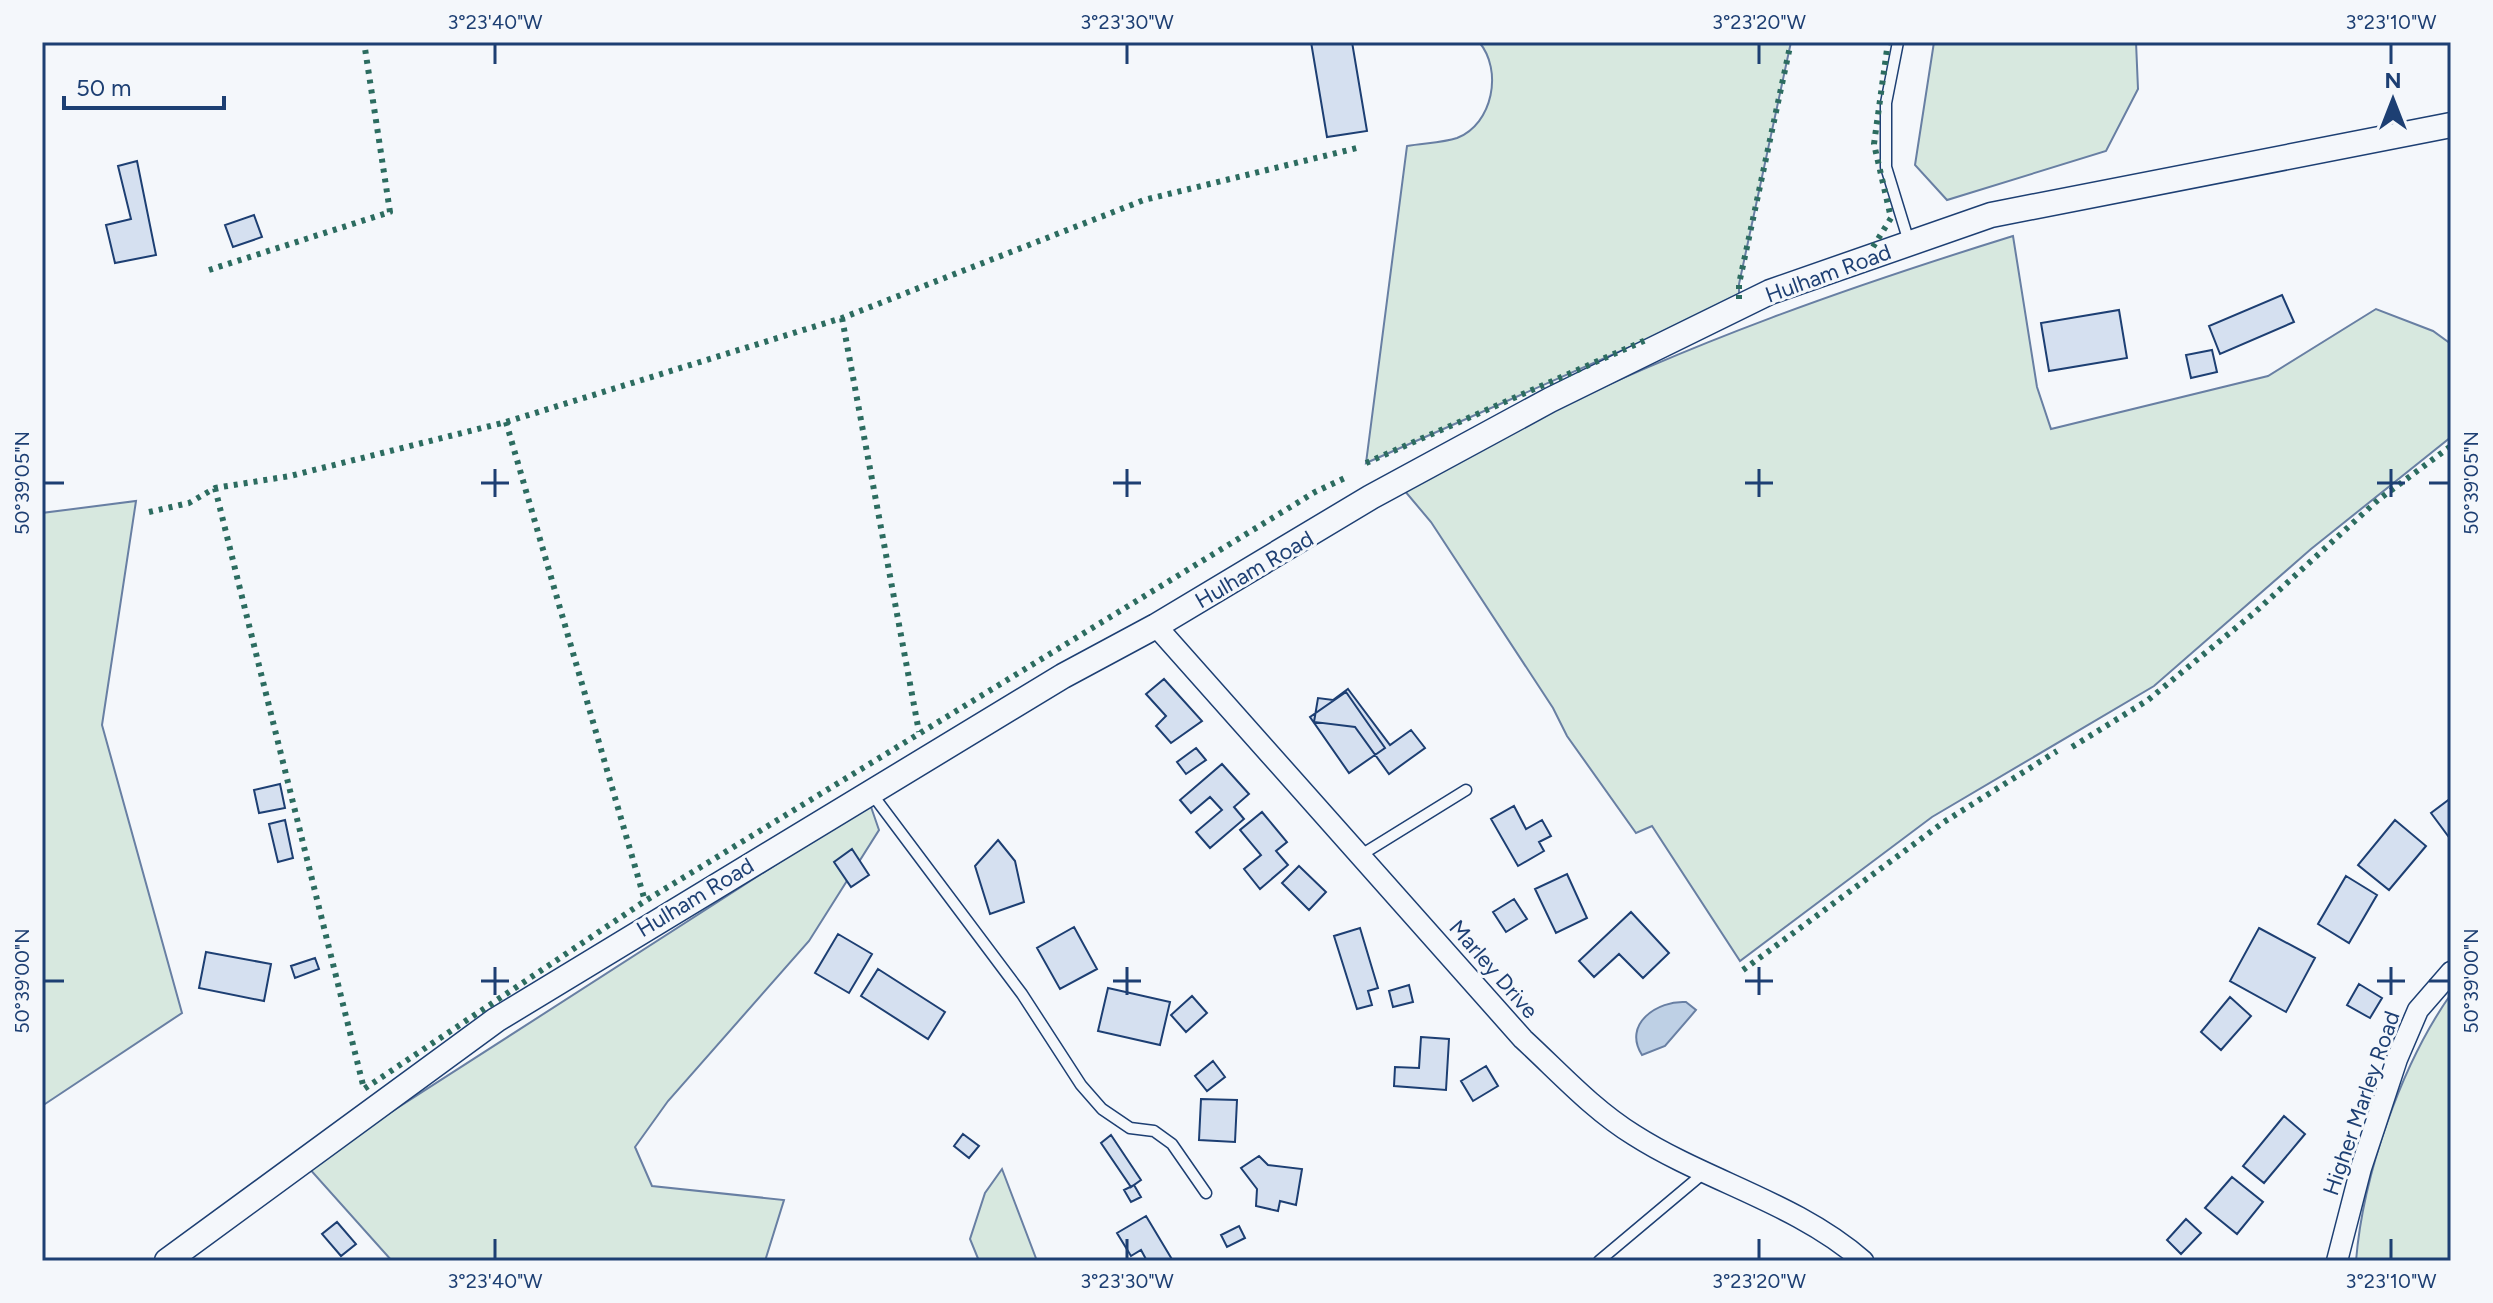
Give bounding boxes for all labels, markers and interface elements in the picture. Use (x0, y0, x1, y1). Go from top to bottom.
text: 3°23'40"W (447, 10, 543, 34)
text: 3°23'30"W (1080, 10, 1174, 34)
text: 3°23'20"W (1712, 10, 1806, 34)
text: 3°23'10"W (2346, 10, 2437, 34)
scale bar (64, 60, 224, 110)
north arrow (2353, 60, 2433, 140)
text: N (2384, 67, 2402, 94)
text: 50 m (76, 73, 132, 102)
street label: Hulham Road (1762, 238, 1895, 309)
text: 50°39'05"N (10, 431, 34, 535)
text: 50°39'05"N (2459, 431, 2483, 535)
street label: Hulham Road (1190, 525, 1318, 614)
street label: Hulham Road (632, 852, 759, 943)
street label: Marley Drive (1444, 915, 1544, 1024)
text: 50°39'00"N (10, 928, 34, 1034)
text: 50°39'00"N (2459, 928, 2483, 1034)
street label: Higher Marley Road (2317, 1007, 2406, 1199)
text: 3°23'40"W (447, 1269, 543, 1293)
text: 3°23'30"W (1080, 1269, 1174, 1293)
text: 3°23'20"W (1712, 1269, 1806, 1293)
text: 3°23'10"W (2346, 1269, 2437, 1293)

